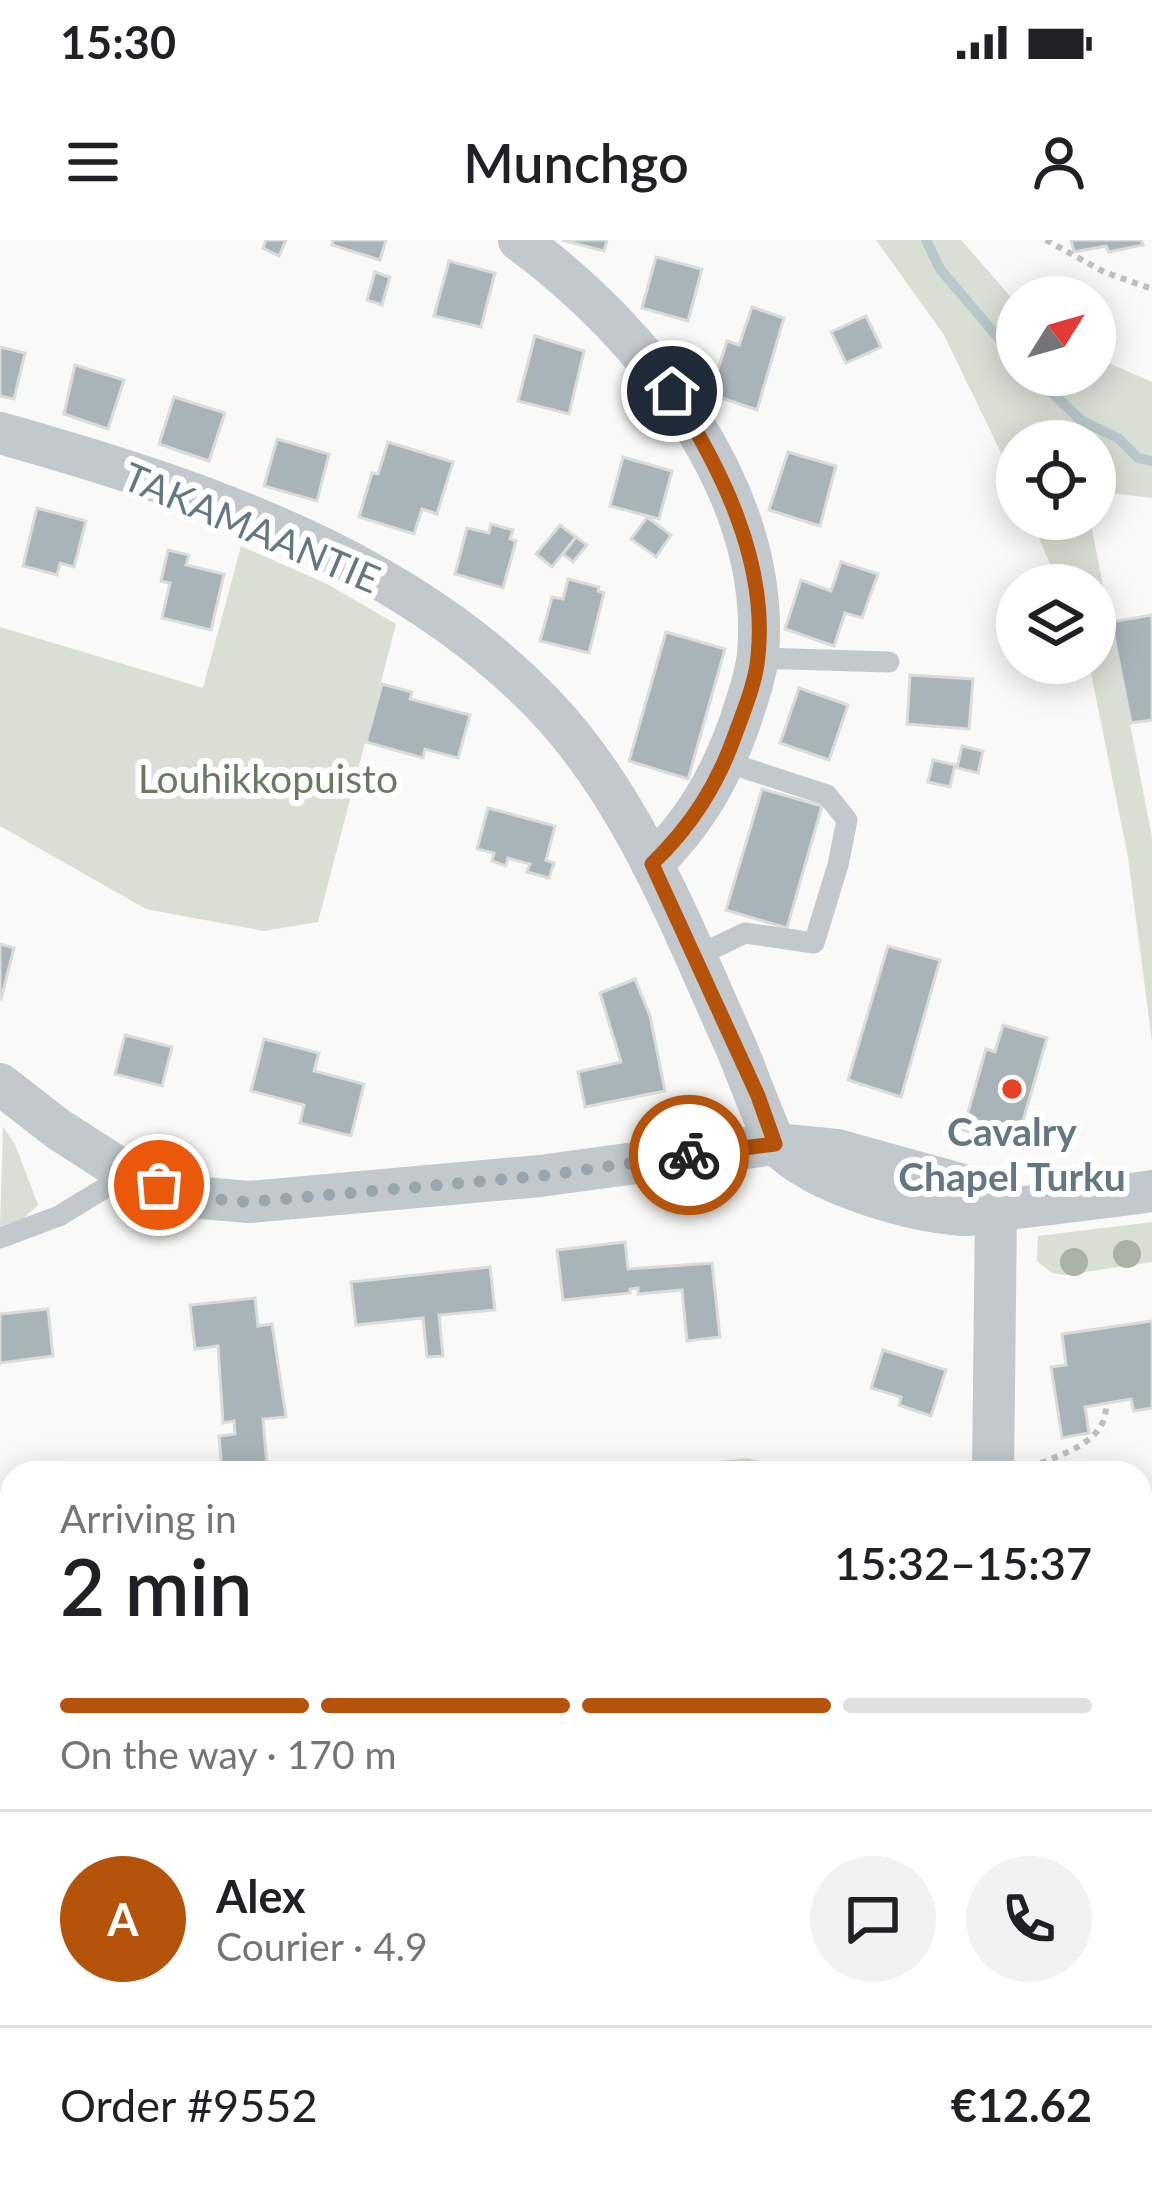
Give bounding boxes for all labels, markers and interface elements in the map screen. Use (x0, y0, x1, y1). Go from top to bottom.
text: 15:30 (60, 15, 176, 69)
icon: menu (60, 129, 126, 195)
icon: person (1026, 129, 1092, 195)
text: Munchgo (463, 130, 689, 195)
north arrow (996, 276, 1116, 396)
map controls (996, 276, 1116, 684)
pin (621, 340, 723, 442)
icon: home (639, 358, 705, 424)
button: locate (996, 420, 1116, 540)
street label: TAKAMAANTIE (117, 452, 387, 602)
button: layers (996, 564, 1116, 684)
park label: Louhikkopuisto (138, 755, 398, 801)
marker: Cavalry Chapel Turku (999, 1076, 1025, 1102)
courier (629, 1095, 749, 1215)
place label: Cavalry Chapel Turku (898, 1108, 1126, 1199)
icon: bike (656, 1122, 722, 1188)
pin (108, 1134, 210, 1236)
icon: bag (126, 1152, 192, 1218)
text: Arriving in (60, 1495, 237, 1541)
text: 15:32–15:37 (834, 1536, 1092, 1590)
text: 2 min (60, 1539, 253, 1633)
text: On the way · 170 m (60, 1731, 397, 1777)
button: chat (810, 1856, 936, 1982)
button: phone (966, 1856, 1092, 1982)
text: Alex (216, 1869, 306, 1923)
text: A (107, 1892, 139, 1946)
text: Courier · 4.9 (216, 1923, 428, 1969)
text: Order #9552 (60, 2078, 318, 2132)
text: €12.62 (951, 2078, 1092, 2132)

